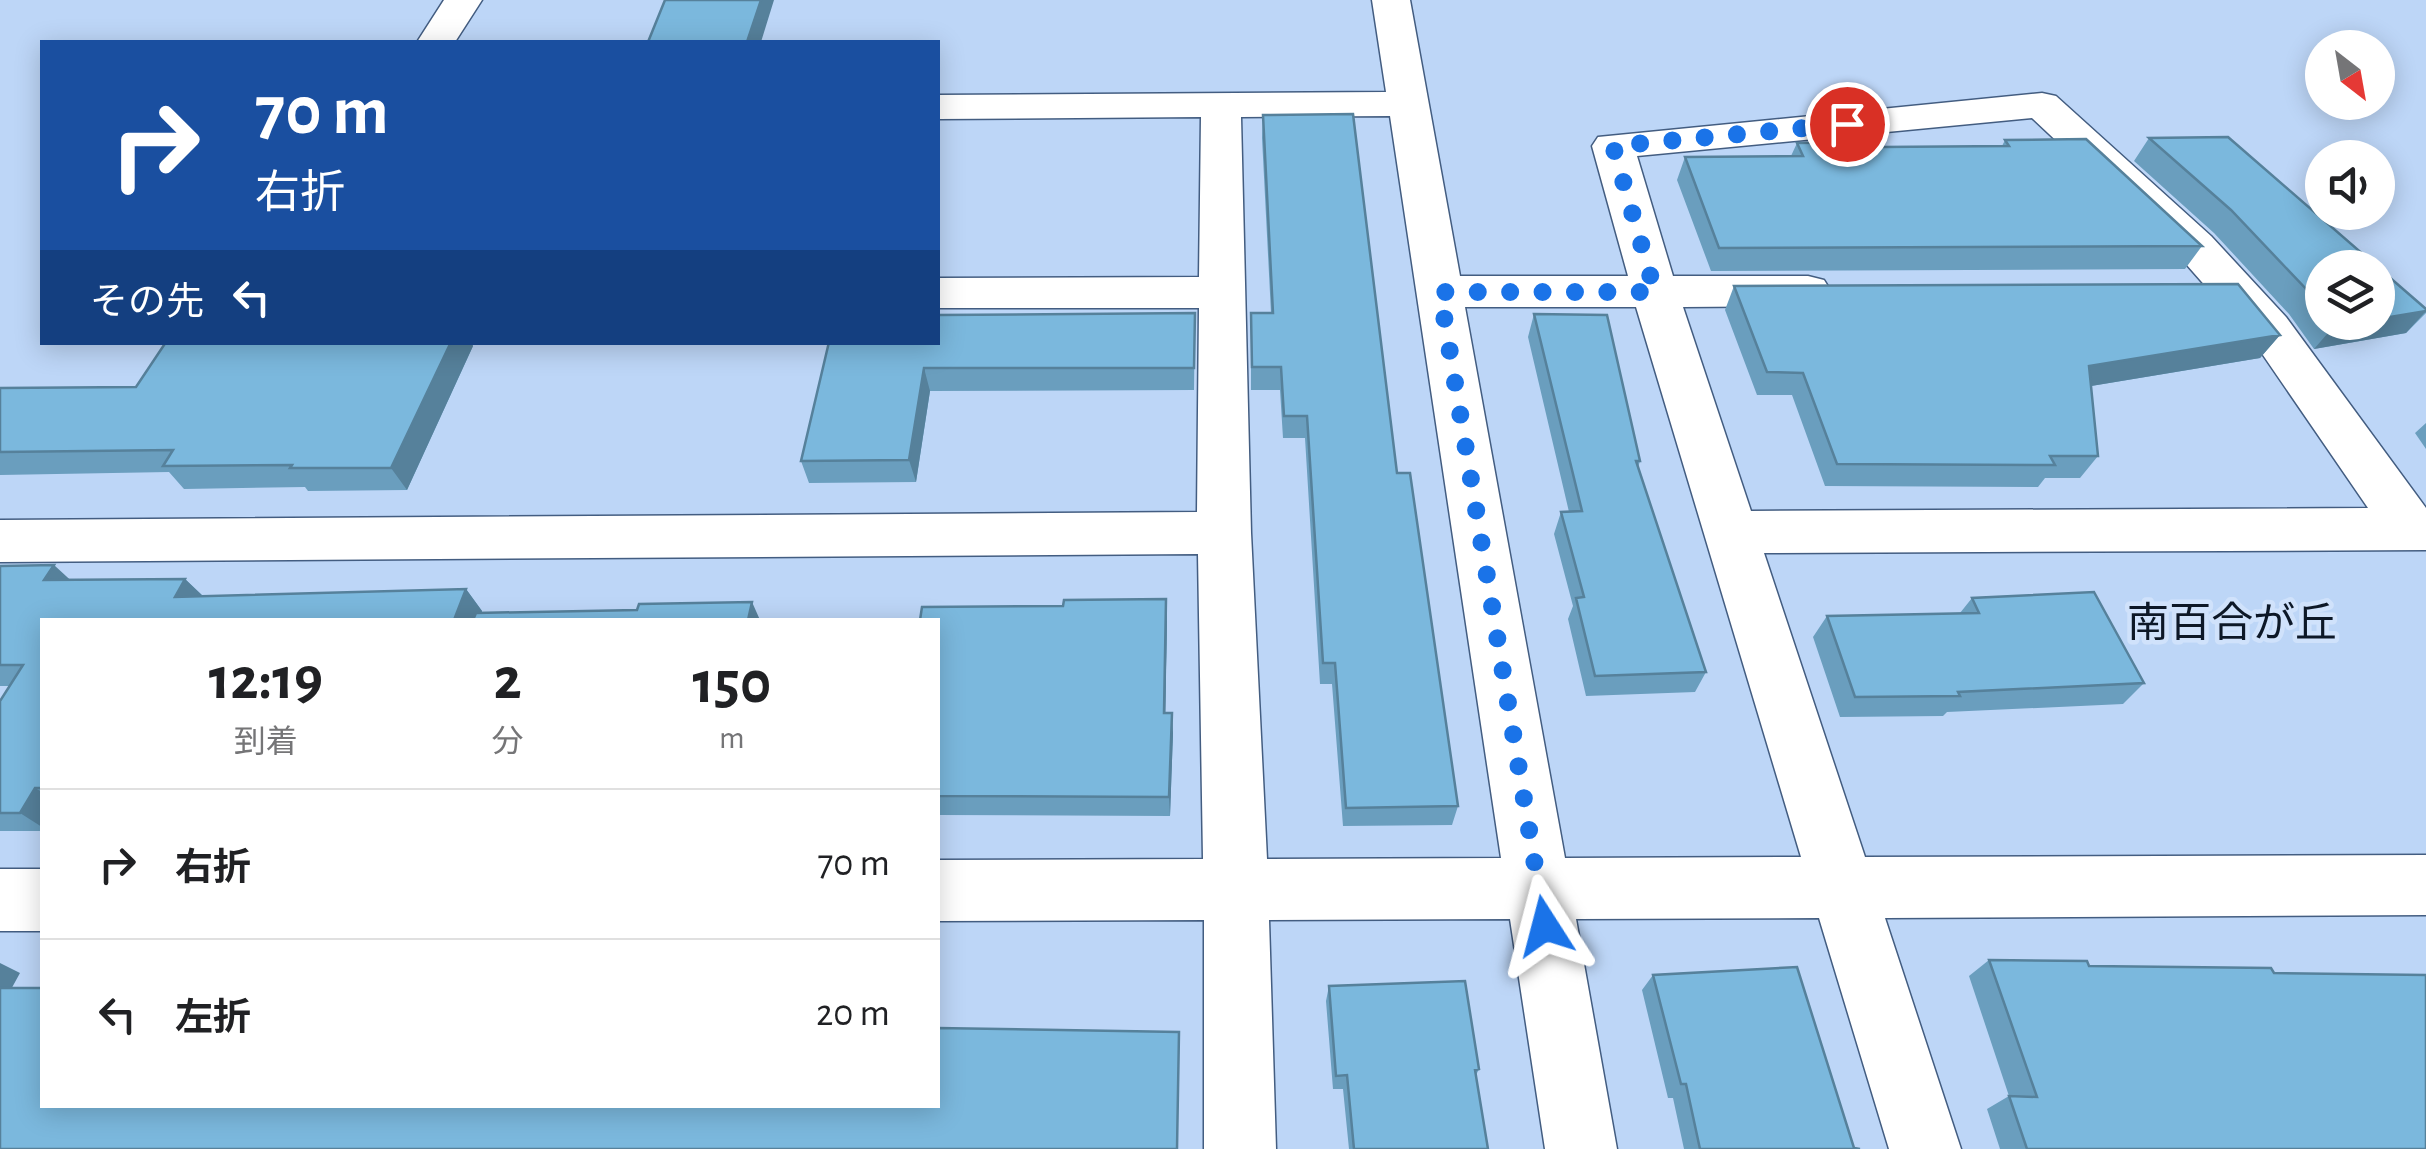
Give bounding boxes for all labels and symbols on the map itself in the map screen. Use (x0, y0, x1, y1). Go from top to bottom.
north arrow (2305, 30, 2395, 120)
pin (1805, 82, 1890, 167)
district label: 南百合が丘 (2127, 601, 2337, 645)
position arrow (1493, 874, 1597, 978)

